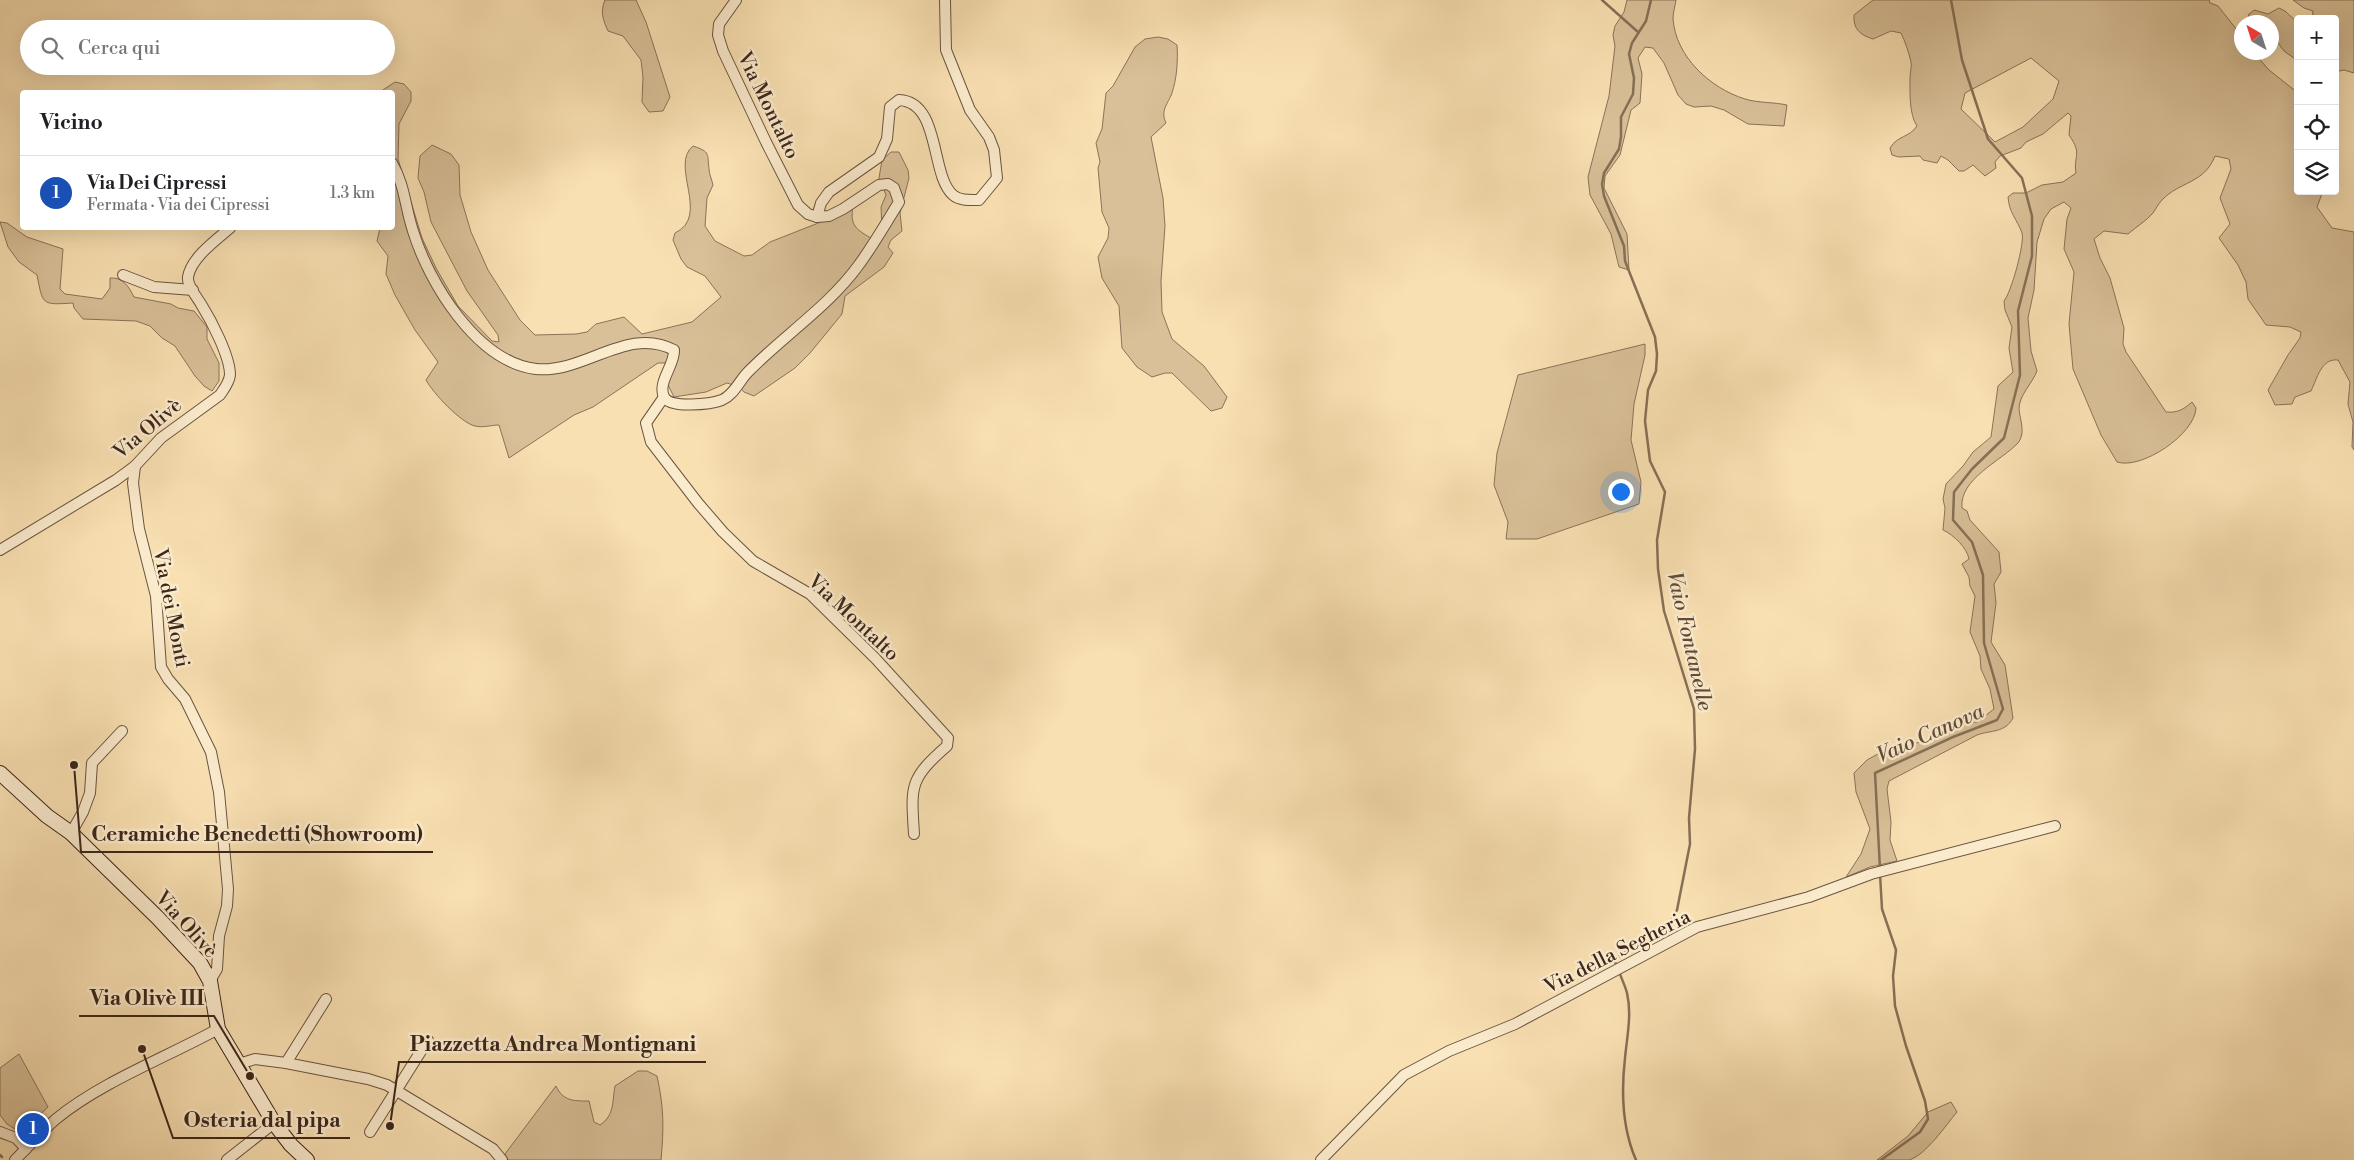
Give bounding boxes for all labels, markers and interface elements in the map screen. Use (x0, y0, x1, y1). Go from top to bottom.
north arrow (2234, 15, 2279, 60)
map controls (2294, 15, 2339, 195)
button: + (2294, 15, 2339, 60)
search box (20, 20, 395, 75)
icon: search (38, 34, 66, 62)
text: Cerca qui (78, 36, 161, 60)
street label: Via Montalto (730, 47, 804, 163)
button: − (2294, 60, 2339, 105)
button: locate (2294, 105, 2339, 150)
text: Vicino (40, 110, 103, 136)
button: layers (2294, 150, 2339, 195)
text: Via Dei Cipressi (87, 171, 227, 195)
text: 1 (52, 183, 60, 203)
text: 1.3 km (330, 183, 375, 203)
text: Fermata · Via dei Cipressi (87, 195, 270, 215)
street label: Via Olivè (108, 393, 187, 466)
your location (1608, 479, 1634, 505)
street label: Via dei Monti (147, 546, 194, 670)
street label: Via Montalto (801, 569, 904, 667)
water label: Vaio Fontanelle (1660, 569, 1718, 713)
water label: Vaio Canova (1873, 699, 1988, 769)
callout: Ceramiche Benedetti (Showroom) (81, 816, 433, 852)
text: Ceramiche Benedetti (Showroom) (91, 822, 423, 848)
street label: Via Olivè (149, 885, 223, 964)
street label: Via della Segheria (1539, 904, 1696, 1001)
callout: Via Olivè III (79, 980, 214, 1016)
text: Via Olivè III (89, 986, 204, 1012)
callout: Piazzetta Andrea Montignani (399, 1026, 706, 1062)
text: Piazzetta Andrea Montignani (410, 1032, 696, 1058)
callout: Osteria dal pipa (173, 1102, 350, 1138)
text: Osteria dal pipa (183, 1108, 341, 1134)
pin: 1 (17, 1110, 49, 1148)

